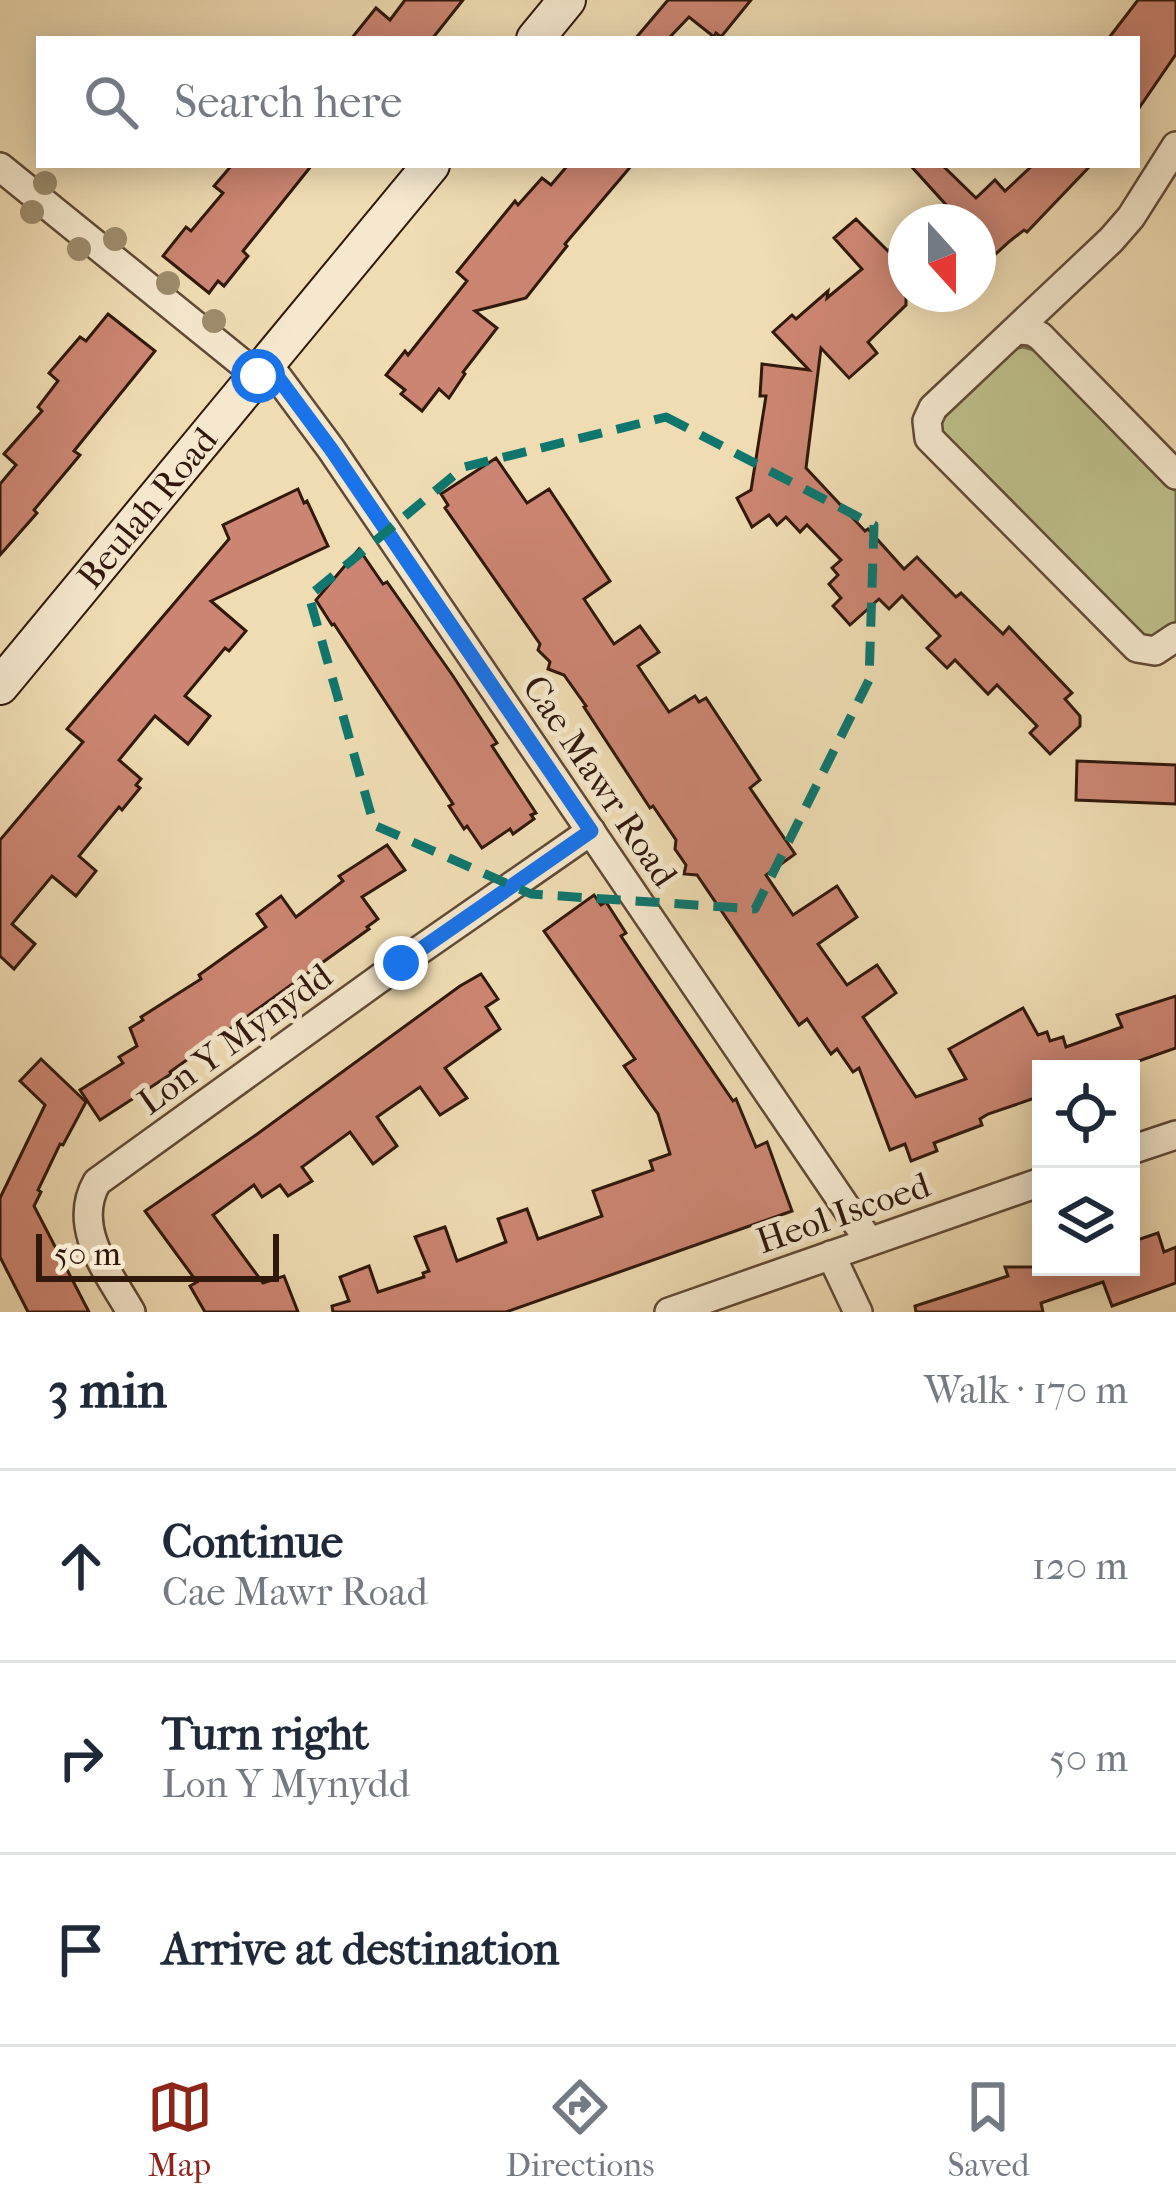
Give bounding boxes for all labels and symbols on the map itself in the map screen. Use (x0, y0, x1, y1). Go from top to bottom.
north arrow (888, 204, 996, 312)
route start (231, 349, 285, 403)
street label: Beulah Road (69, 419, 226, 597)
street label: Cae Mawr Road (514, 668, 686, 895)
route end (374, 936, 428, 990)
street label: Lon Y Mynydd (130, 954, 340, 1123)
street label: Heol Iscoed (751, 1164, 935, 1262)
scale bar (36, 1228, 279, 1281)

